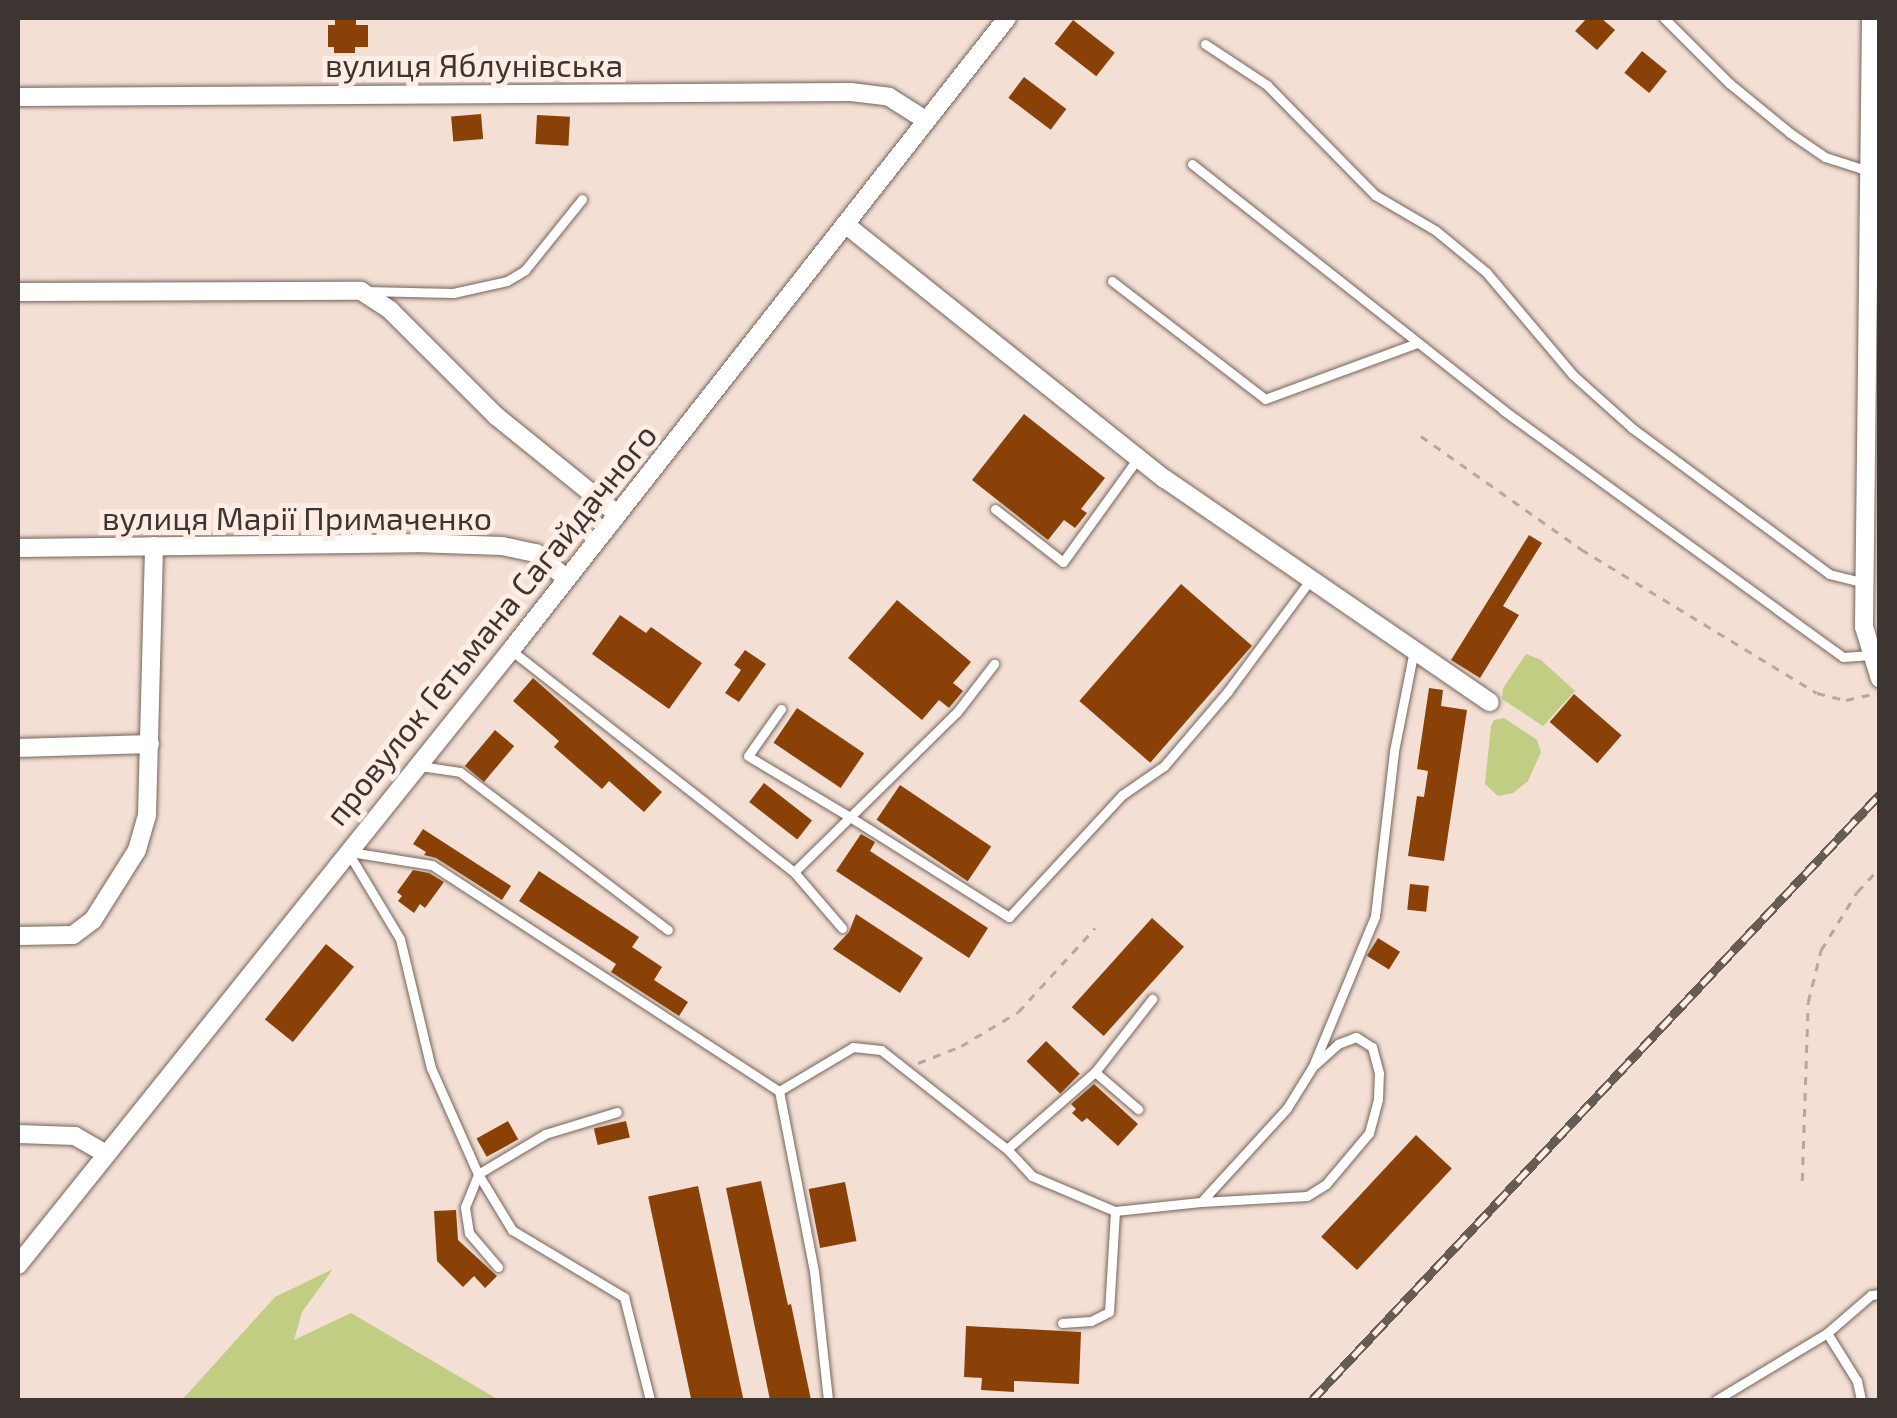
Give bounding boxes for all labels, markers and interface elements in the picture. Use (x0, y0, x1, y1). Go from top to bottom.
street label: вулиця Яблунівська (325, 45, 623, 83)
street label: провулок Гетьмана Сагайдачного (316, 416, 664, 832)
street label: вулиця Марії Примаченко (102, 498, 492, 536)

